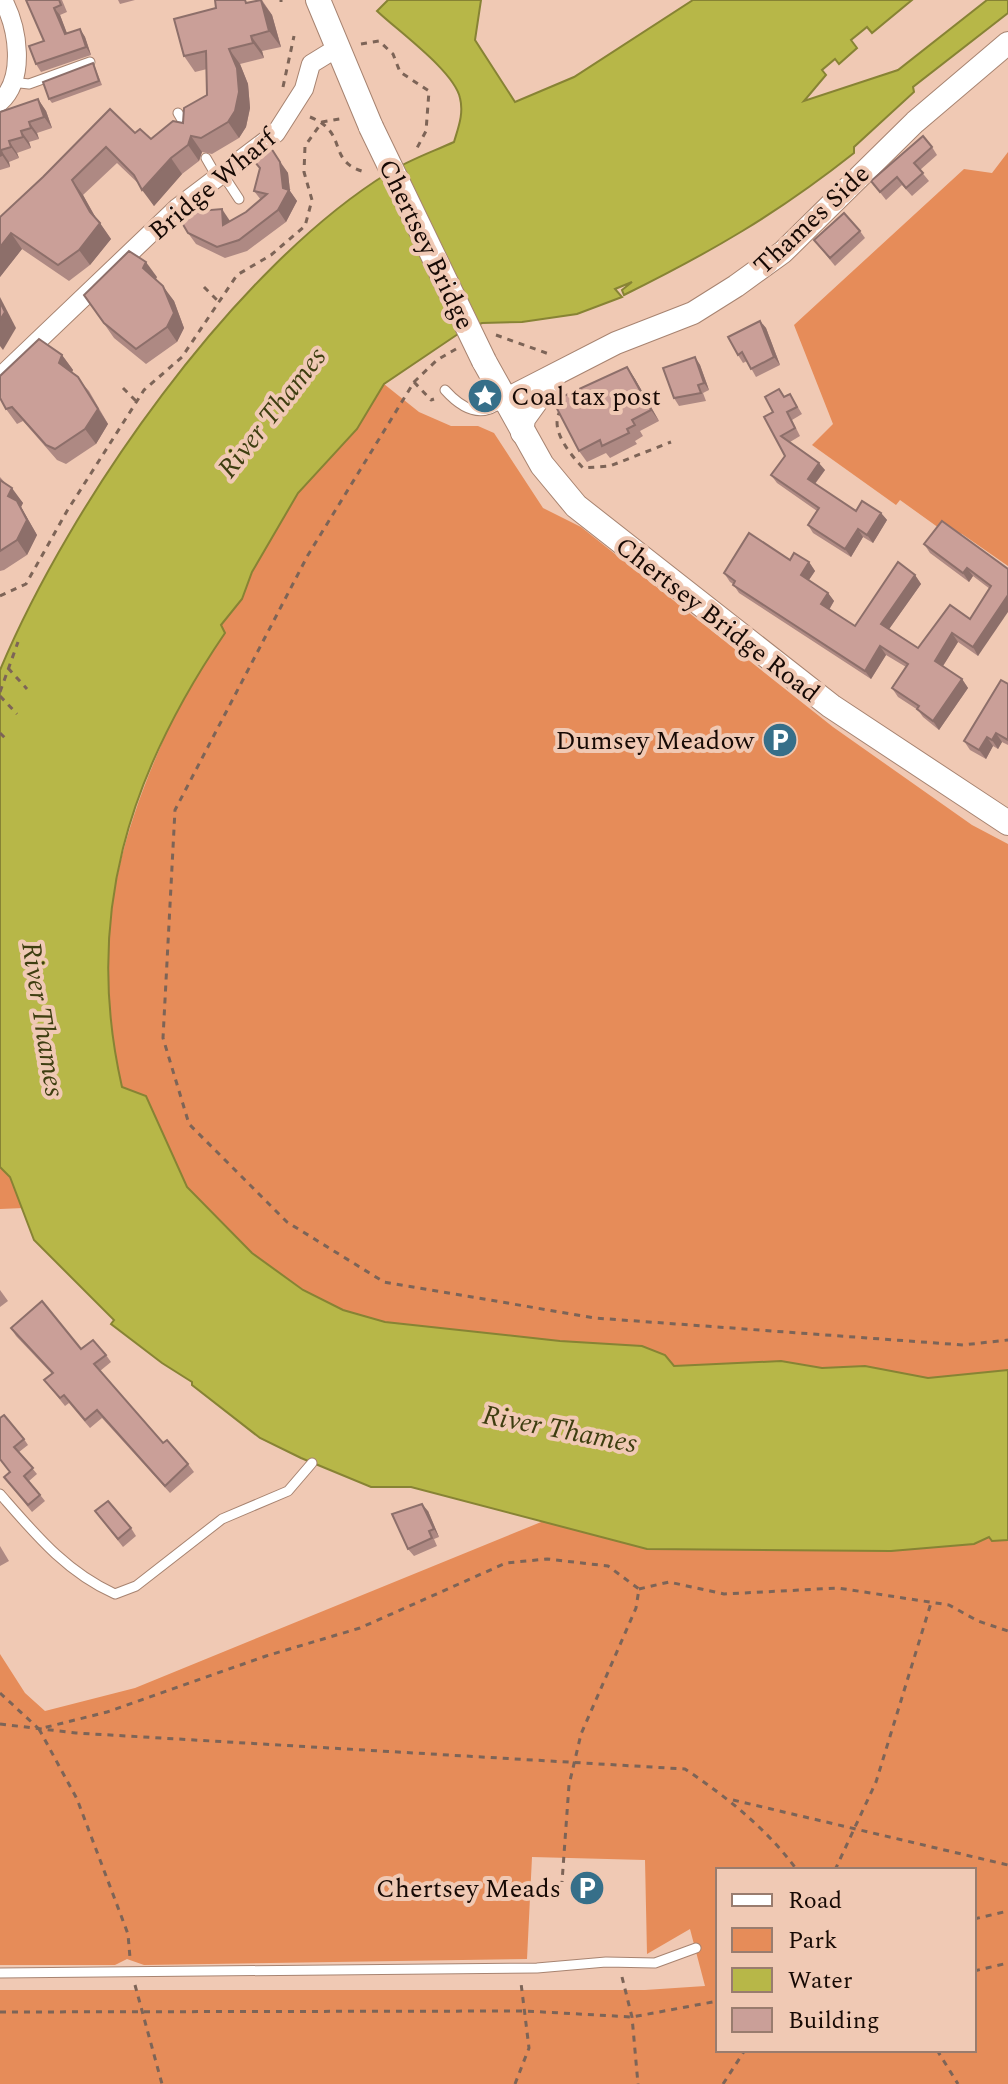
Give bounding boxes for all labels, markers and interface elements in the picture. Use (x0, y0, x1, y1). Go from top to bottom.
street label: Bridge Wharf (140, 118, 287, 250)
street label: Chertsey Bridge (367, 152, 485, 337)
street label: Thames Side (744, 155, 879, 284)
water label: River Thames (207, 338, 337, 488)
place icon: Coal tax post (466, 377, 504, 415)
place label: Coal tax post (511, 377, 661, 417)
street label: Chertsey Bridge Road (606, 527, 828, 713)
place label: Dumsey Meadow (556, 721, 755, 761)
parking icon: Dumsey Meadow (761, 721, 799, 759)
water label: River Thames (9, 939, 76, 1100)
water label: River Thames (479, 1393, 641, 1466)
legend (716, 1868, 976, 2052)
place label: Chertsey Meads (376, 1869, 561, 1909)
parking icon: Chertsey Meads (568, 1869, 606, 1907)
text: Road (788, 1883, 842, 1919)
text: Park (788, 1923, 838, 1959)
text: Water (788, 1963, 852, 1999)
text: Building (788, 2003, 880, 2039)

